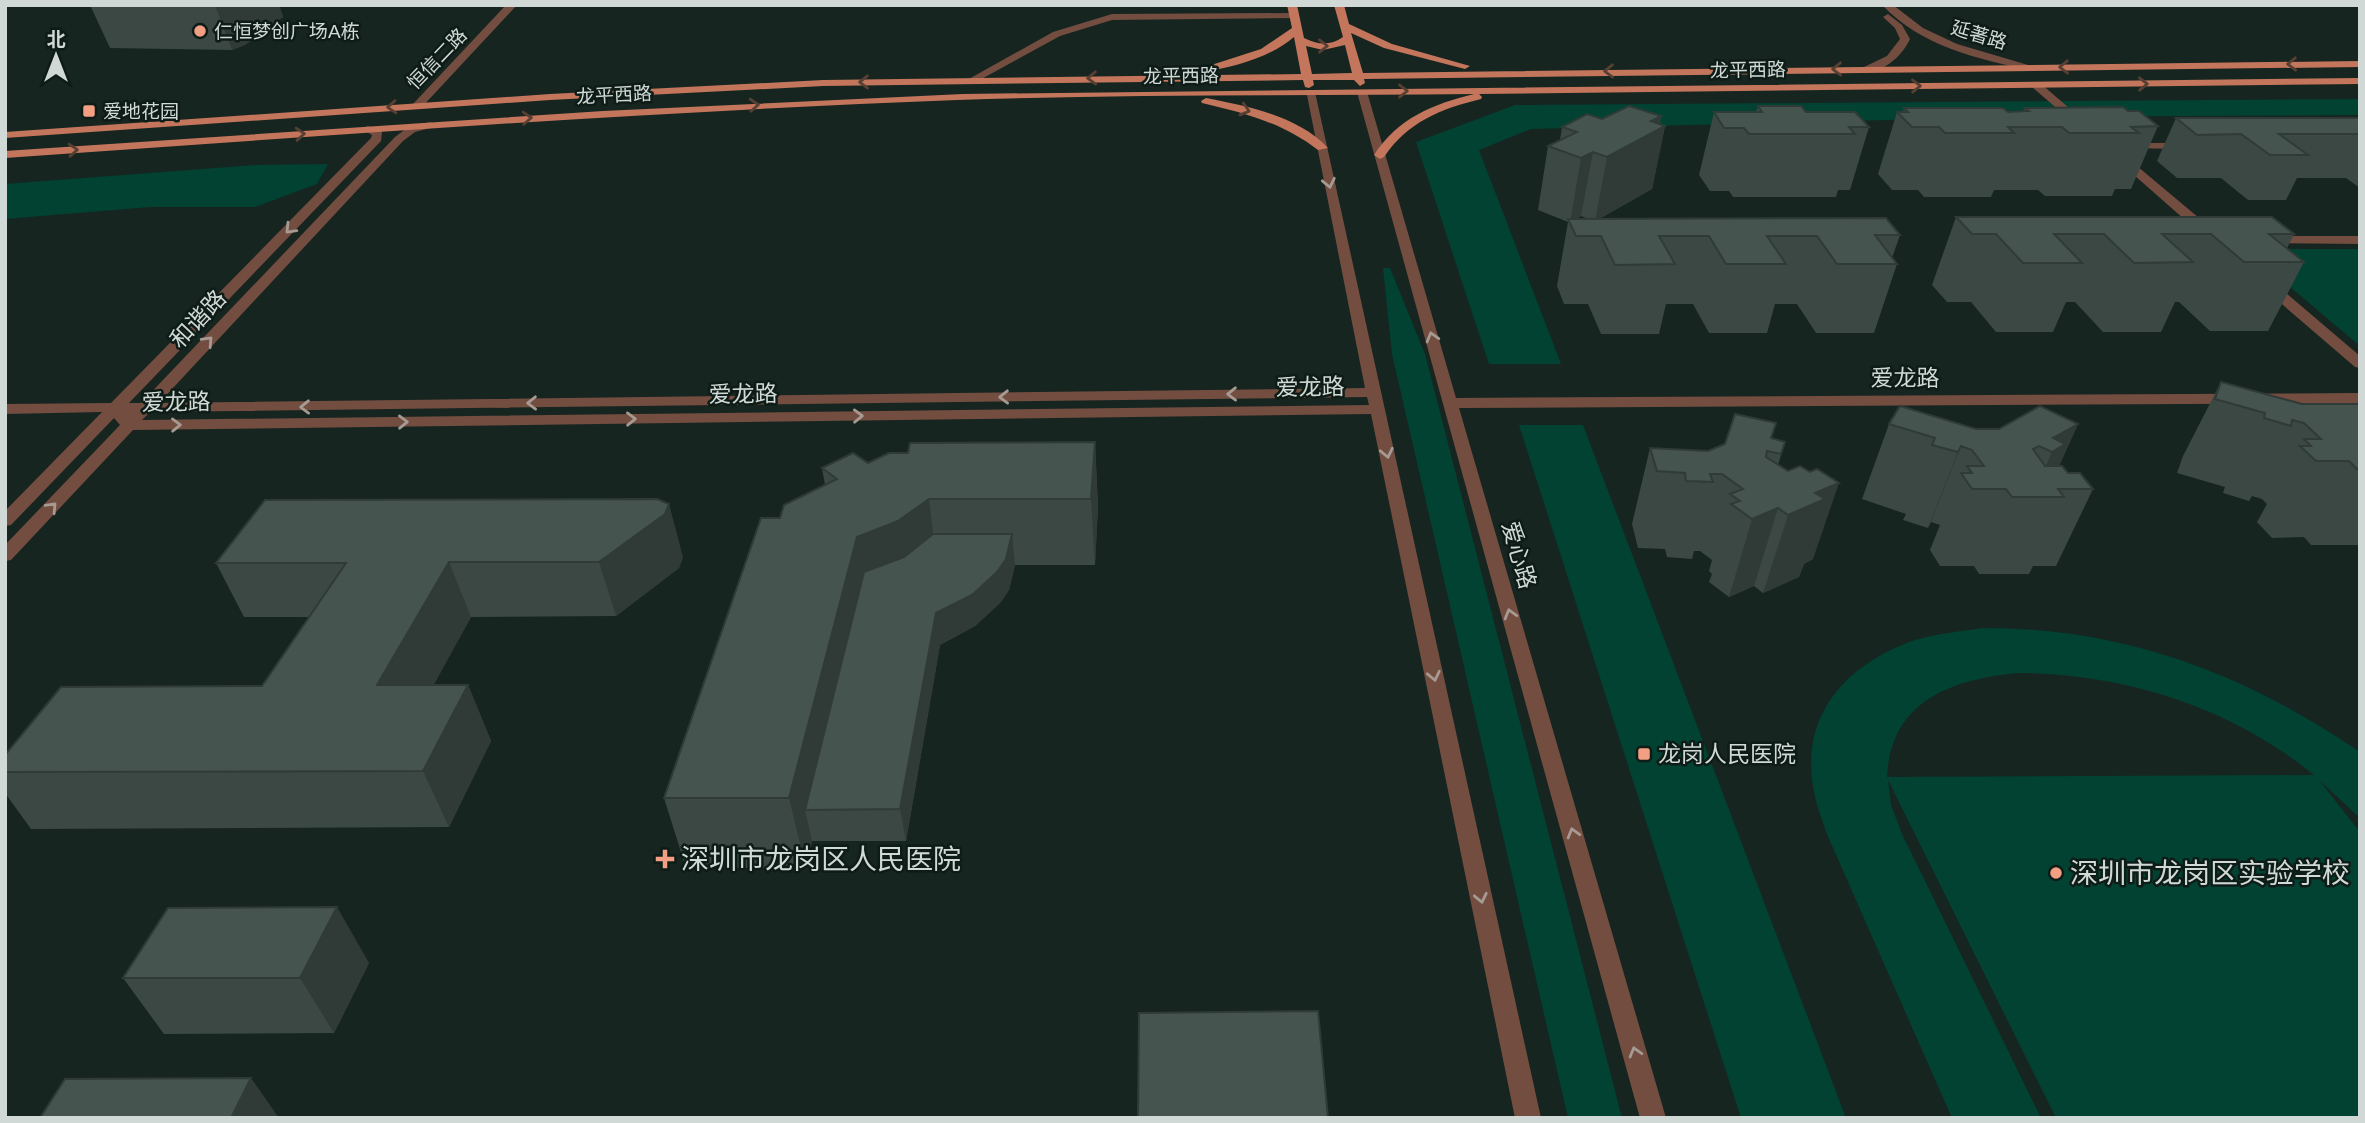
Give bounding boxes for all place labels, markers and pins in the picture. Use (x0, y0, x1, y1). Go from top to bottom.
place label: 仁恒梦创广场A栋 (214, 21, 360, 42)
marker: 仁恒梦创广场A栋 (192, 23, 208, 39)
place label: 爱地花园 (103, 101, 179, 122)
marker: 爱地花园 (81, 103, 97, 119)
place label: 龙岗人民医院 (1658, 741, 1796, 767)
marker: 龙岗人民医院 (1636, 746, 1652, 762)
place label: 深圳市龙岗区人民医院 (681, 844, 961, 875)
marker: 深圳市龙岗区人民医院 (655, 849, 675, 869)
place label: 深圳市龙岗区实验学校 (2070, 858, 2350, 889)
marker: 深圳市龙岗区实验学校 (2048, 865, 2064, 881)

